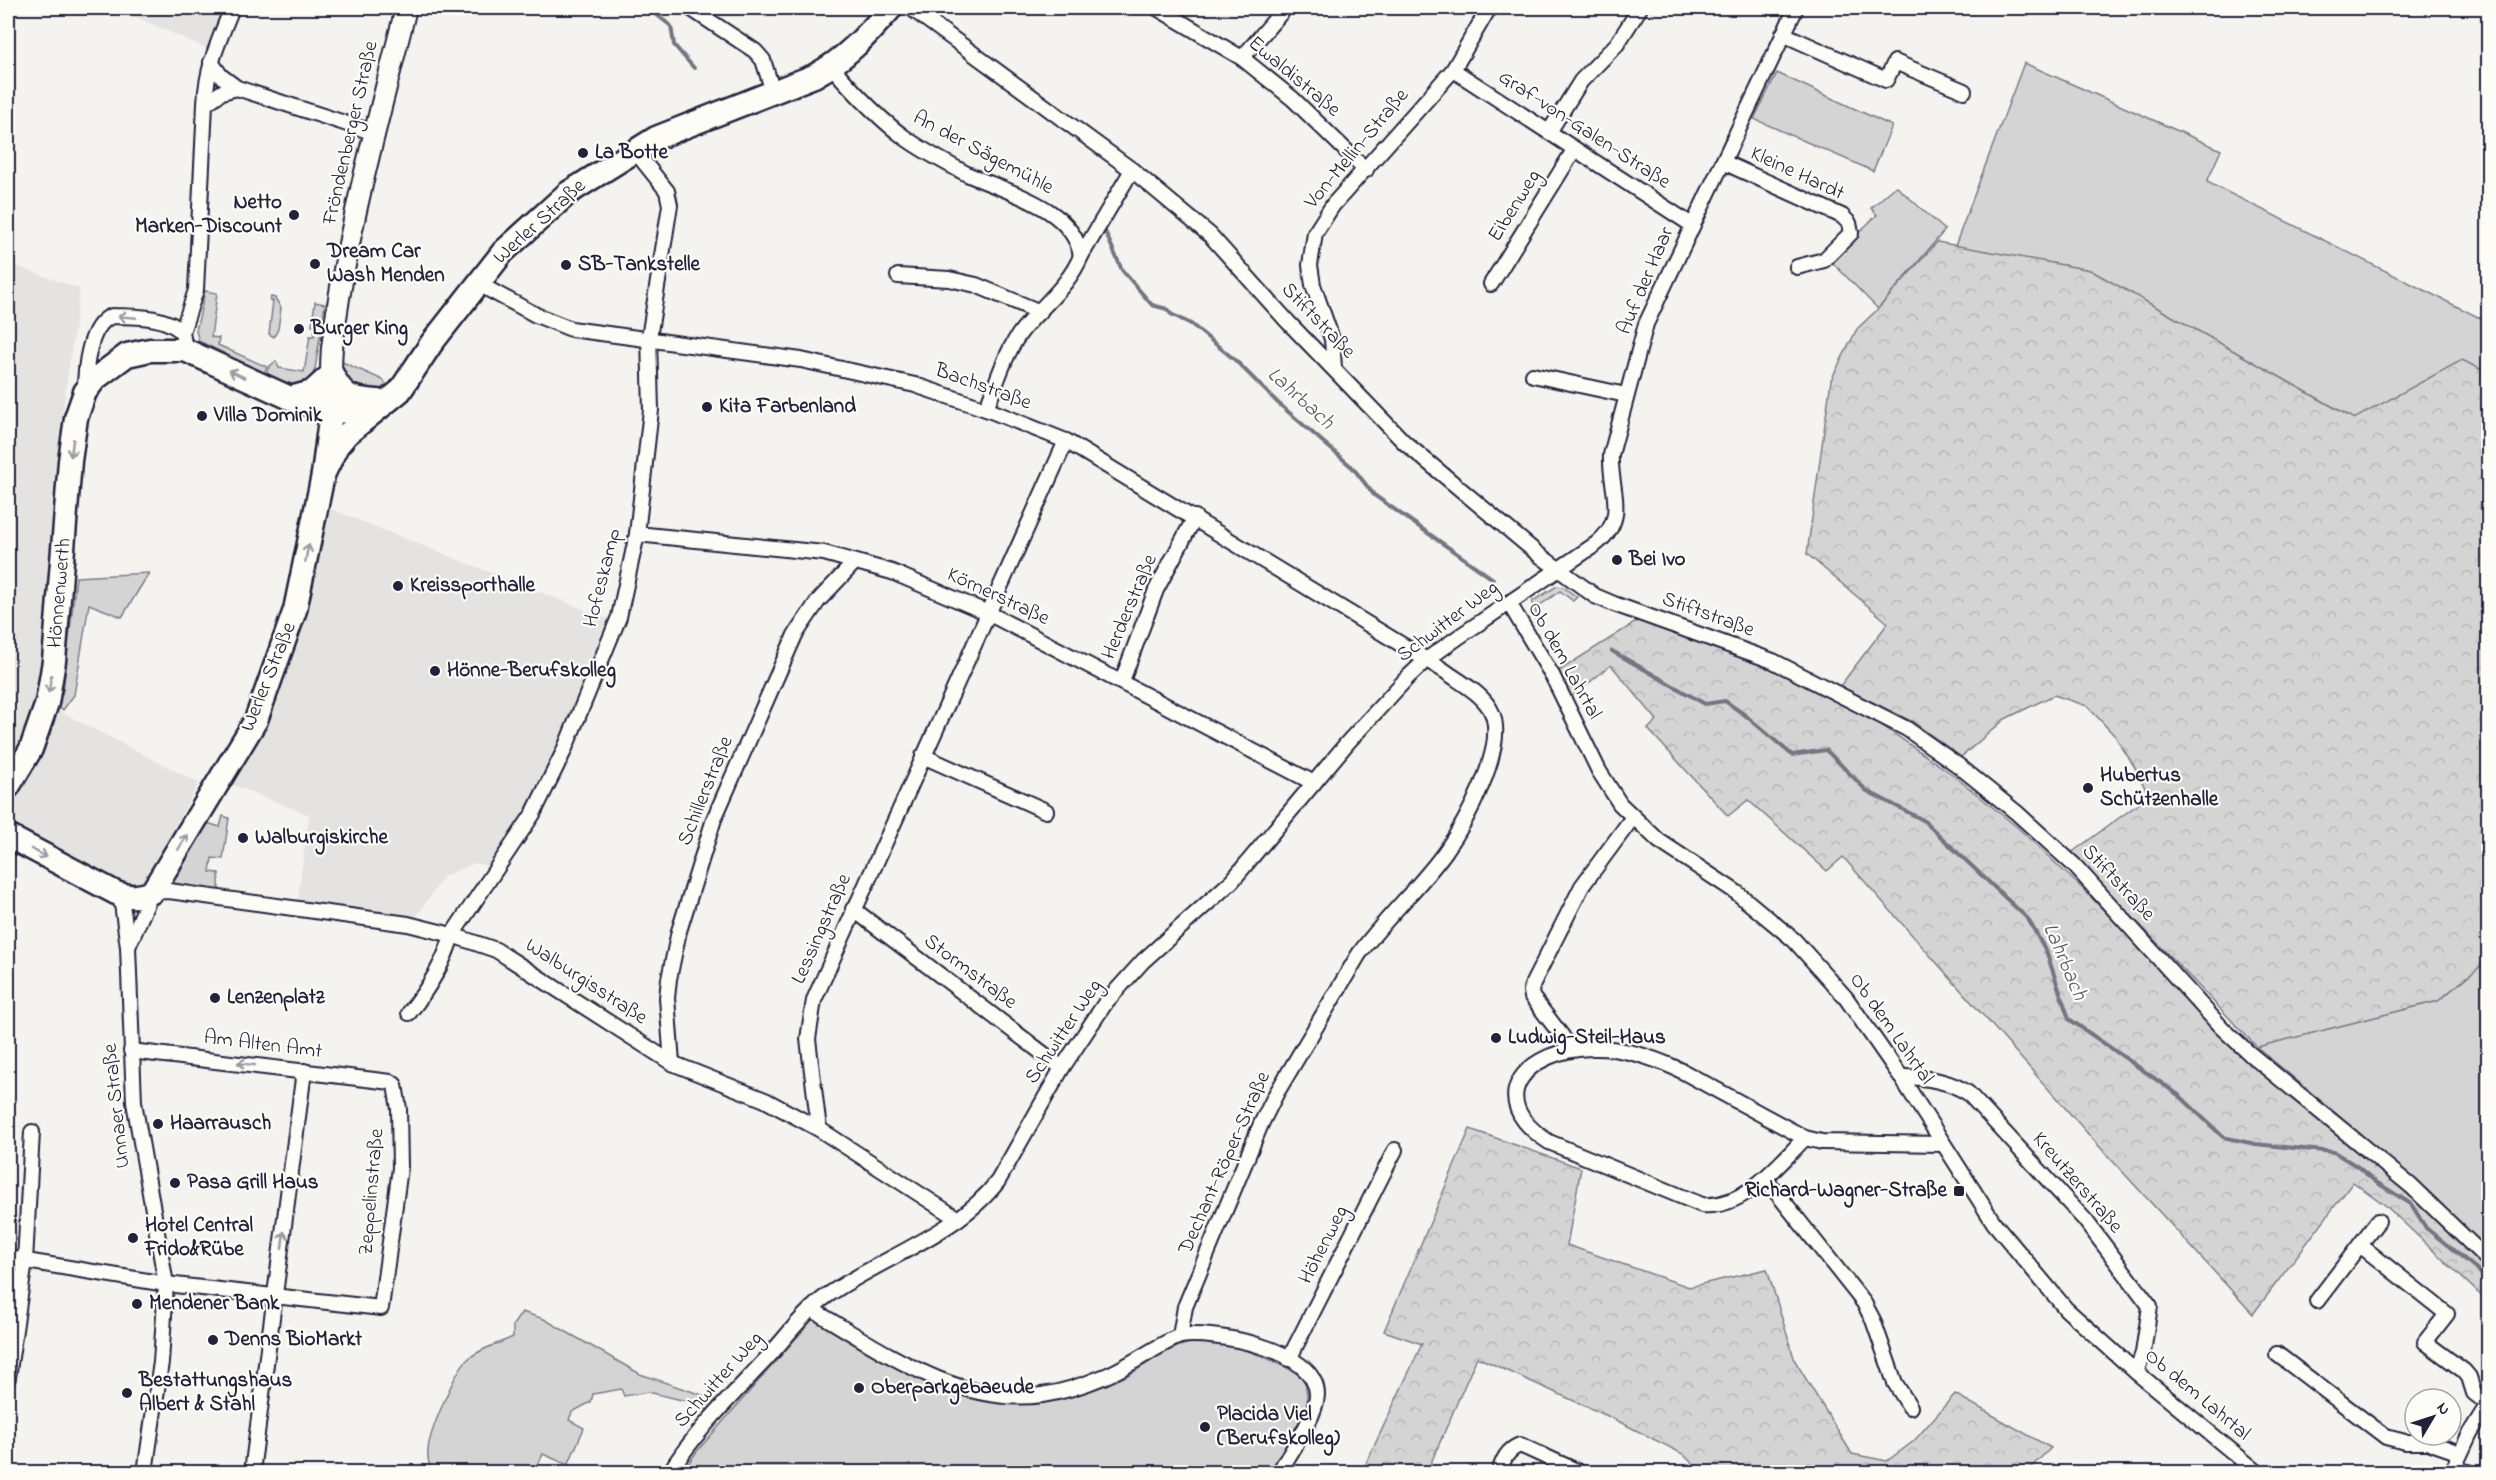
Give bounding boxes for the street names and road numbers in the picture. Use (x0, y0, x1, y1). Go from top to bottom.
street label: Ewaldistraße (1241, 29, 1347, 125)
street label: Fröndenberger Straße (315, 38, 389, 229)
street label: Graf-von-Galen-Straße (1492, 63, 1677, 197)
street label: Von-Mellin-Straße (1297, 82, 1417, 216)
street label: An der Sägemühle (906, 103, 1059, 205)
street label: Kleine Hardt (1745, 139, 1849, 209)
street label: Eibenweg (1481, 164, 1551, 249)
street label: Werler Straße (487, 172, 593, 272)
street label: Auf der Haar (1610, 222, 1682, 339)
street label: Stiftstraße (1274, 276, 1363, 366)
street label: Bachstraße (930, 355, 1036, 419)
street label: Hofeskamp (576, 525, 630, 631)
street label: Hönnenwerth (40, 537, 80, 649)
street label: Herderstraße (1094, 549, 1166, 664)
street label: Körnerstraße (942, 560, 1055, 634)
street label: Schwitter Weg (1391, 574, 1506, 672)
street label: Stiftstraße (1658, 584, 1759, 646)
street label: Ob dem Lahrtal (1519, 597, 1609, 725)
street label: Werler Straße (233, 617, 305, 736)
street label: Schillerstraße (670, 731, 742, 850)
street label: Stiftstraße (2074, 838, 2162, 929)
street label: Lessingstraße (784, 868, 862, 990)
street label: Stormstraße (917, 927, 1024, 1018)
street label: Walburgisstraße (518, 931, 654, 1035)
street label: Ob dem Lahrtal (1841, 967, 1941, 1091)
street label: Schwitter Weg (1018, 974, 1112, 1092)
street label: Am Alten Amt (202, 1023, 324, 1067)
street label: Unnaer Straße (95, 1042, 138, 1170)
street label: Dechant-Röper-Straße (1171, 1066, 1279, 1260)
street label: Kreutzerstraße (2024, 1126, 2130, 1241)
street label: Zeppelinstraße (352, 1127, 393, 1257)
street label: Höhenweg (1291, 1200, 1358, 1291)
street label: Schwitter Weg (667, 1325, 772, 1436)
street label: Ob dem Lahrtal (2137, 1342, 2257, 1448)

